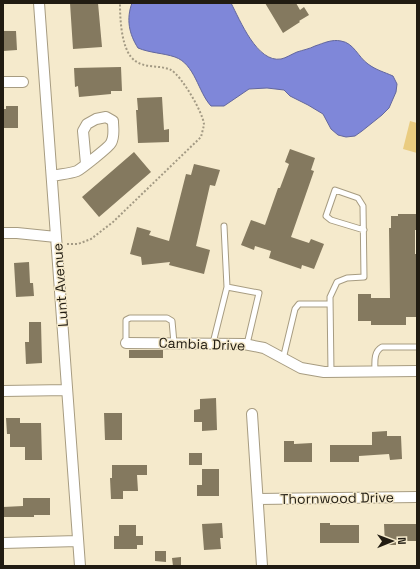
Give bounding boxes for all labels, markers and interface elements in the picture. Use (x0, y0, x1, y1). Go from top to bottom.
street label: Lunt Avenue (48, 243, 72, 327)
street label: Cambia Drive (158, 333, 246, 355)
street label: Thornwood Drive (280, 488, 394, 508)
north arrow (372, 521, 412, 561)
text: N (395, 537, 409, 545)

